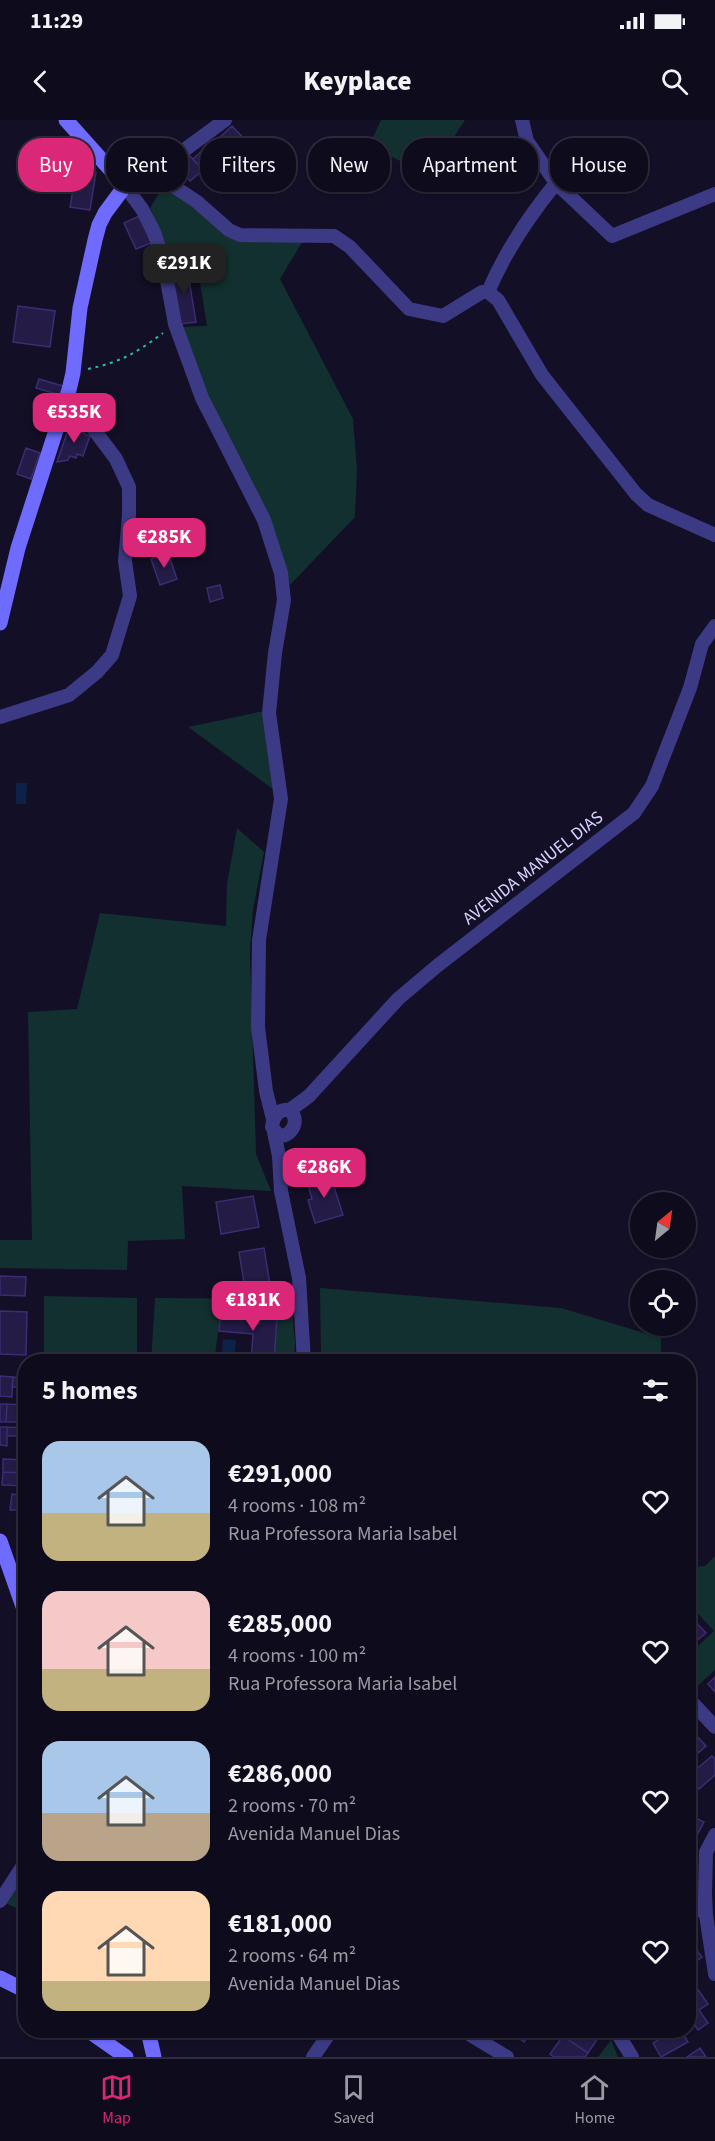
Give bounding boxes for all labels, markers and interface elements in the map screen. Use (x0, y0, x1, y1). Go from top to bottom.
text: 11:29 (30, 5, 83, 37)
text: Keyplace (303, 62, 412, 101)
icon: back (24, 65, 57, 98)
icon: search (658, 65, 691, 98)
chip: Buy (18, 138, 94, 192)
chip: Rent (106, 138, 188, 192)
chip: Filters (200, 138, 296, 192)
chip: New (308, 138, 390, 192)
chip: Apartment (402, 138, 538, 192)
chip: House (550, 138, 648, 192)
pin: €291K (142, 244, 226, 295)
text: €291K (157, 249, 211, 277)
pin: €535K (32, 393, 116, 444)
text: €535K (47, 398, 101, 426)
pin: €285K (122, 518, 206, 569)
text: €285K (137, 523, 191, 551)
street label: AVENIDA MANUEL DIAS (458, 805, 608, 931)
pin: €286K (282, 1148, 366, 1199)
text: €286K (297, 1153, 351, 1181)
north arrow (630, 1192, 696, 1258)
map controls (630, 1192, 696, 1336)
button: locate (630, 1270, 696, 1336)
pin: €181K (211, 1281, 295, 1332)
text: €181K (226, 1286, 280, 1314)
text: 5 homes (42, 1372, 137, 1409)
icon: filters (639, 1374, 672, 1407)
text: €291,000 (228, 1455, 332, 1492)
icon: home (90, 1465, 162, 1537)
icon: heart (639, 1485, 672, 1518)
text: 4 rooms · 108 m² (228, 1492, 366, 1520)
text: Rua Professora Maria Isabel (228, 1520, 457, 1548)
text: €285,000 (228, 1605, 332, 1642)
icon: home (90, 1615, 162, 1687)
icon: heart (639, 1635, 672, 1668)
text: 4 rooms · 100 m² (228, 1642, 366, 1670)
text: Rua Professora Maria Isabel (228, 1670, 457, 1698)
text: €286,000 (228, 1755, 332, 1792)
icon: home (90, 1765, 162, 1837)
icon: heart (639, 1785, 672, 1818)
text: 2 rooms · 70 m² (228, 1792, 356, 1820)
text: Avenida Manuel Dias (228, 1820, 400, 1848)
text: €181,000 (228, 1905, 332, 1942)
icon: home (90, 1915, 162, 1987)
icon: heart (639, 1935, 672, 1968)
text: 2 rooms · 64 m² (228, 1942, 356, 1970)
text: Avenida Manuel Dias (228, 1970, 400, 1998)
tab: Map (100, 2071, 133, 2129)
tab: Saved (333, 2071, 374, 2129)
tab: Home (575, 2071, 615, 2129)

